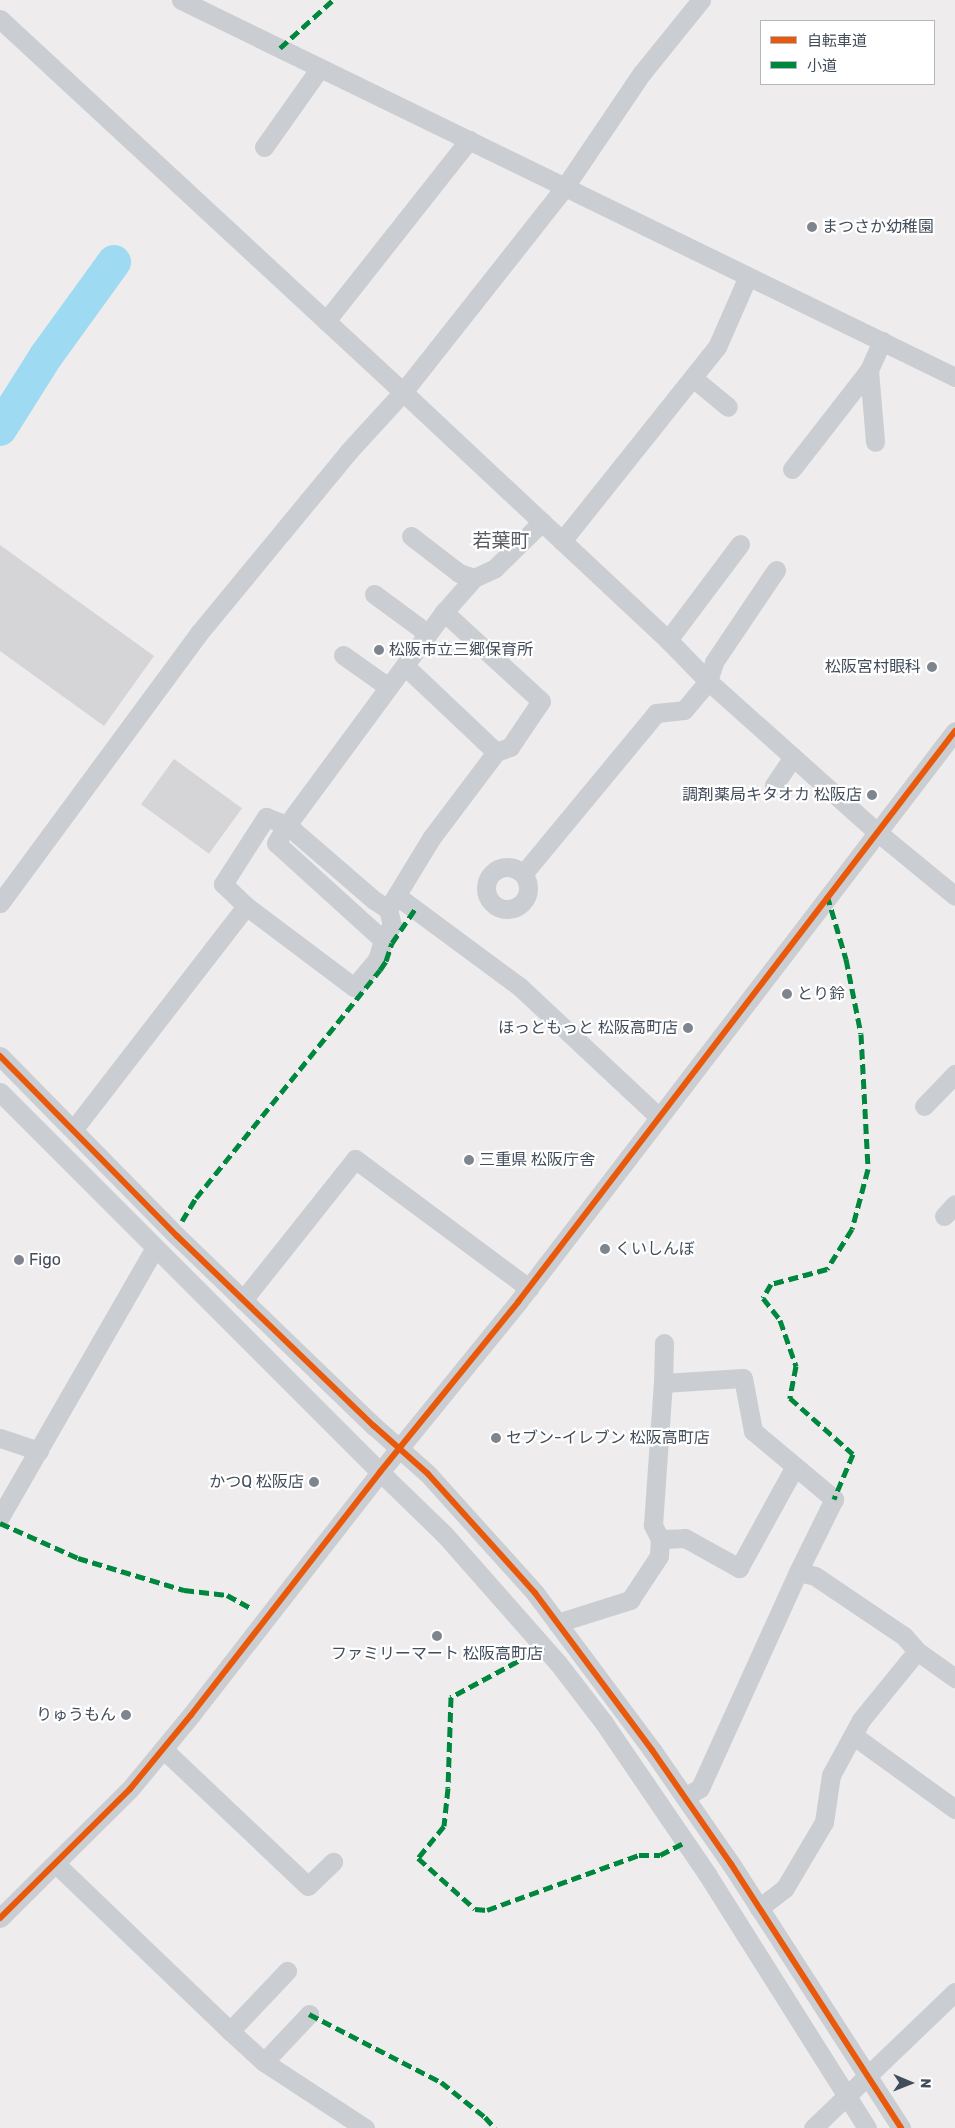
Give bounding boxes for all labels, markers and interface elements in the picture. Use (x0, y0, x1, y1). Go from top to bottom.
legend (760, 20, 935, 85)
text: 自転車道 (807, 32, 867, 50)
text: 小道 (807, 57, 837, 75)
place label: まつさか幼稚園 (822, 217, 934, 237)
marker: まつさか幼稚園 (806, 221, 818, 233)
district label: 若葉町 (473, 530, 529, 552)
place label: 松阪市立三郷保育所 (389, 640, 533, 660)
marker: 松阪市立三郷保育所 (373, 644, 385, 656)
place label: 松阪宮村眼科 (825, 657, 921, 677)
marker: 松阪宮村眼科 (925, 660, 939, 674)
place label: 調剤薬局キタオカ 松阪店 (682, 785, 862, 805)
marker: 調剤薬局キタオカ 松阪店 (866, 789, 878, 801)
place label: とり鈴 (797, 984, 845, 1004)
marker: とり鈴 (781, 988, 793, 1000)
place label: ほっともっと 松阪高町店 (498, 1018, 678, 1038)
marker: ほっともっと 松阪高町店 (682, 1022, 694, 1034)
place label: 三重県 松阪庁舎 (479, 1150, 595, 1170)
marker: 三重県 松阪庁舎 (463, 1154, 475, 1166)
place label: くいしんぼ (615, 1239, 695, 1259)
marker: くいしんぼ (599, 1243, 611, 1255)
place label: Figo (29, 1250, 61, 1270)
marker: Figo (13, 1254, 25, 1266)
place label: セブン-イレブン 松阪高町店 (506, 1428, 710, 1448)
marker: セブン-イレブン 松阪高町店 (490, 1432, 502, 1444)
place label: かつQ 松阪店 (209, 1472, 304, 1492)
marker: かつQ 松阪店 (308, 1476, 320, 1488)
marker: ファミリーマート 松阪高町店 (431, 1630, 443, 1642)
place label: ファミリーマート 松阪高町店 (331, 1644, 543, 1664)
place label: りゅうもん (36, 1705, 116, 1725)
marker: りゅうもん (120, 1709, 132, 1721)
north arrow (885, 2058, 935, 2108)
text: N (917, 2078, 934, 2088)

